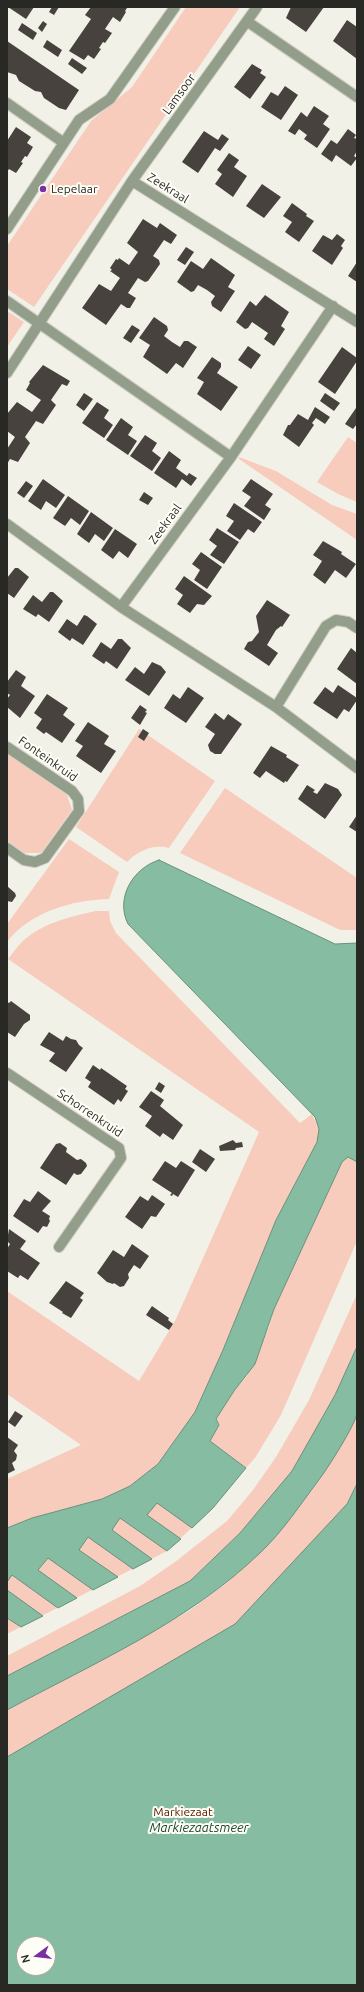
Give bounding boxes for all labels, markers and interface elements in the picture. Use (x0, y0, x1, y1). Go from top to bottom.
street label: Lamsoor (160, 71, 198, 117)
street label: Zeekraal (145, 170, 191, 206)
place label: Lepelaar (51, 182, 97, 196)
marker: Lepelaar (38, 184, 48, 194)
street label: Zeekraal (146, 501, 184, 547)
street label: Fonteinkruid (16, 733, 80, 785)
street label: Schorrenkruid (55, 1086, 125, 1140)
park label: Markiezaat (153, 1805, 213, 1819)
water label: Markiezaatsmeer (150, 1820, 248, 1836)
north arrow (16, 1936, 56, 1976)
text: N (19, 1953, 32, 1964)

